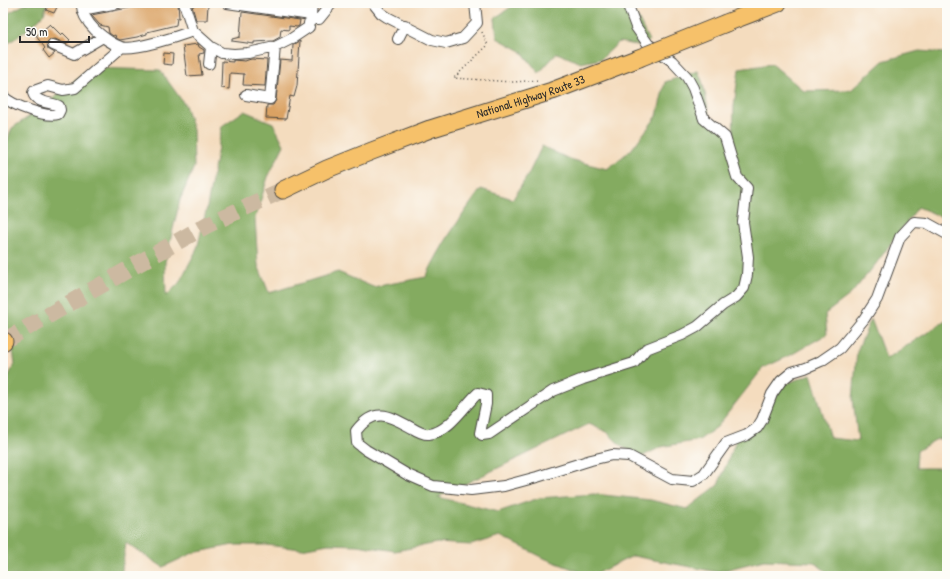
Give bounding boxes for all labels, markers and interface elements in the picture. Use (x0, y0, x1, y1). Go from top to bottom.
scale bar (20, 18, 89, 44)
text: 50 m (26, 23, 47, 40)
street label: National Highway Route 33 (474, 70, 587, 122)

